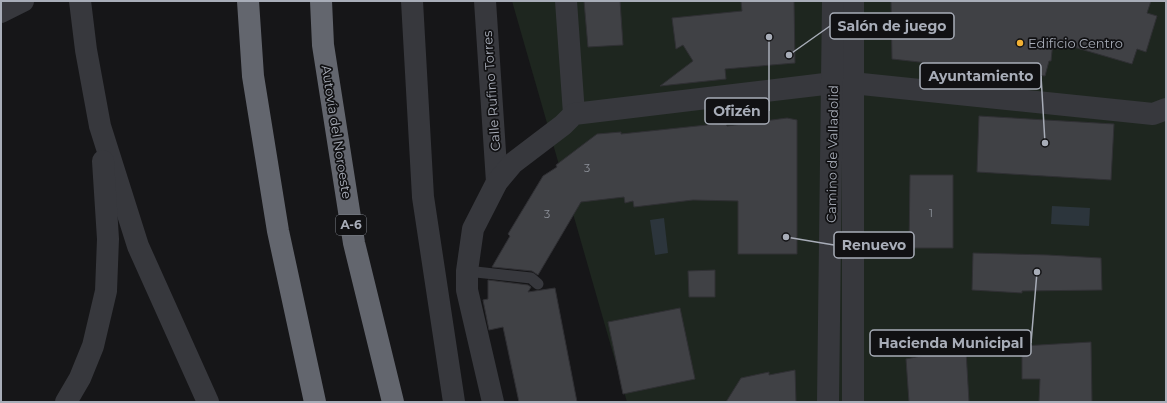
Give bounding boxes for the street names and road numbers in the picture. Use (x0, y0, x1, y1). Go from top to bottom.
street label: Calle Rufino Torres (479, 30, 503, 152)
street label: Autovía del Noroeste (319, 64, 355, 200)
street label: Camino de Valladolid (823, 85, 841, 223)
road number: A-6 (336, 215, 366, 235)

